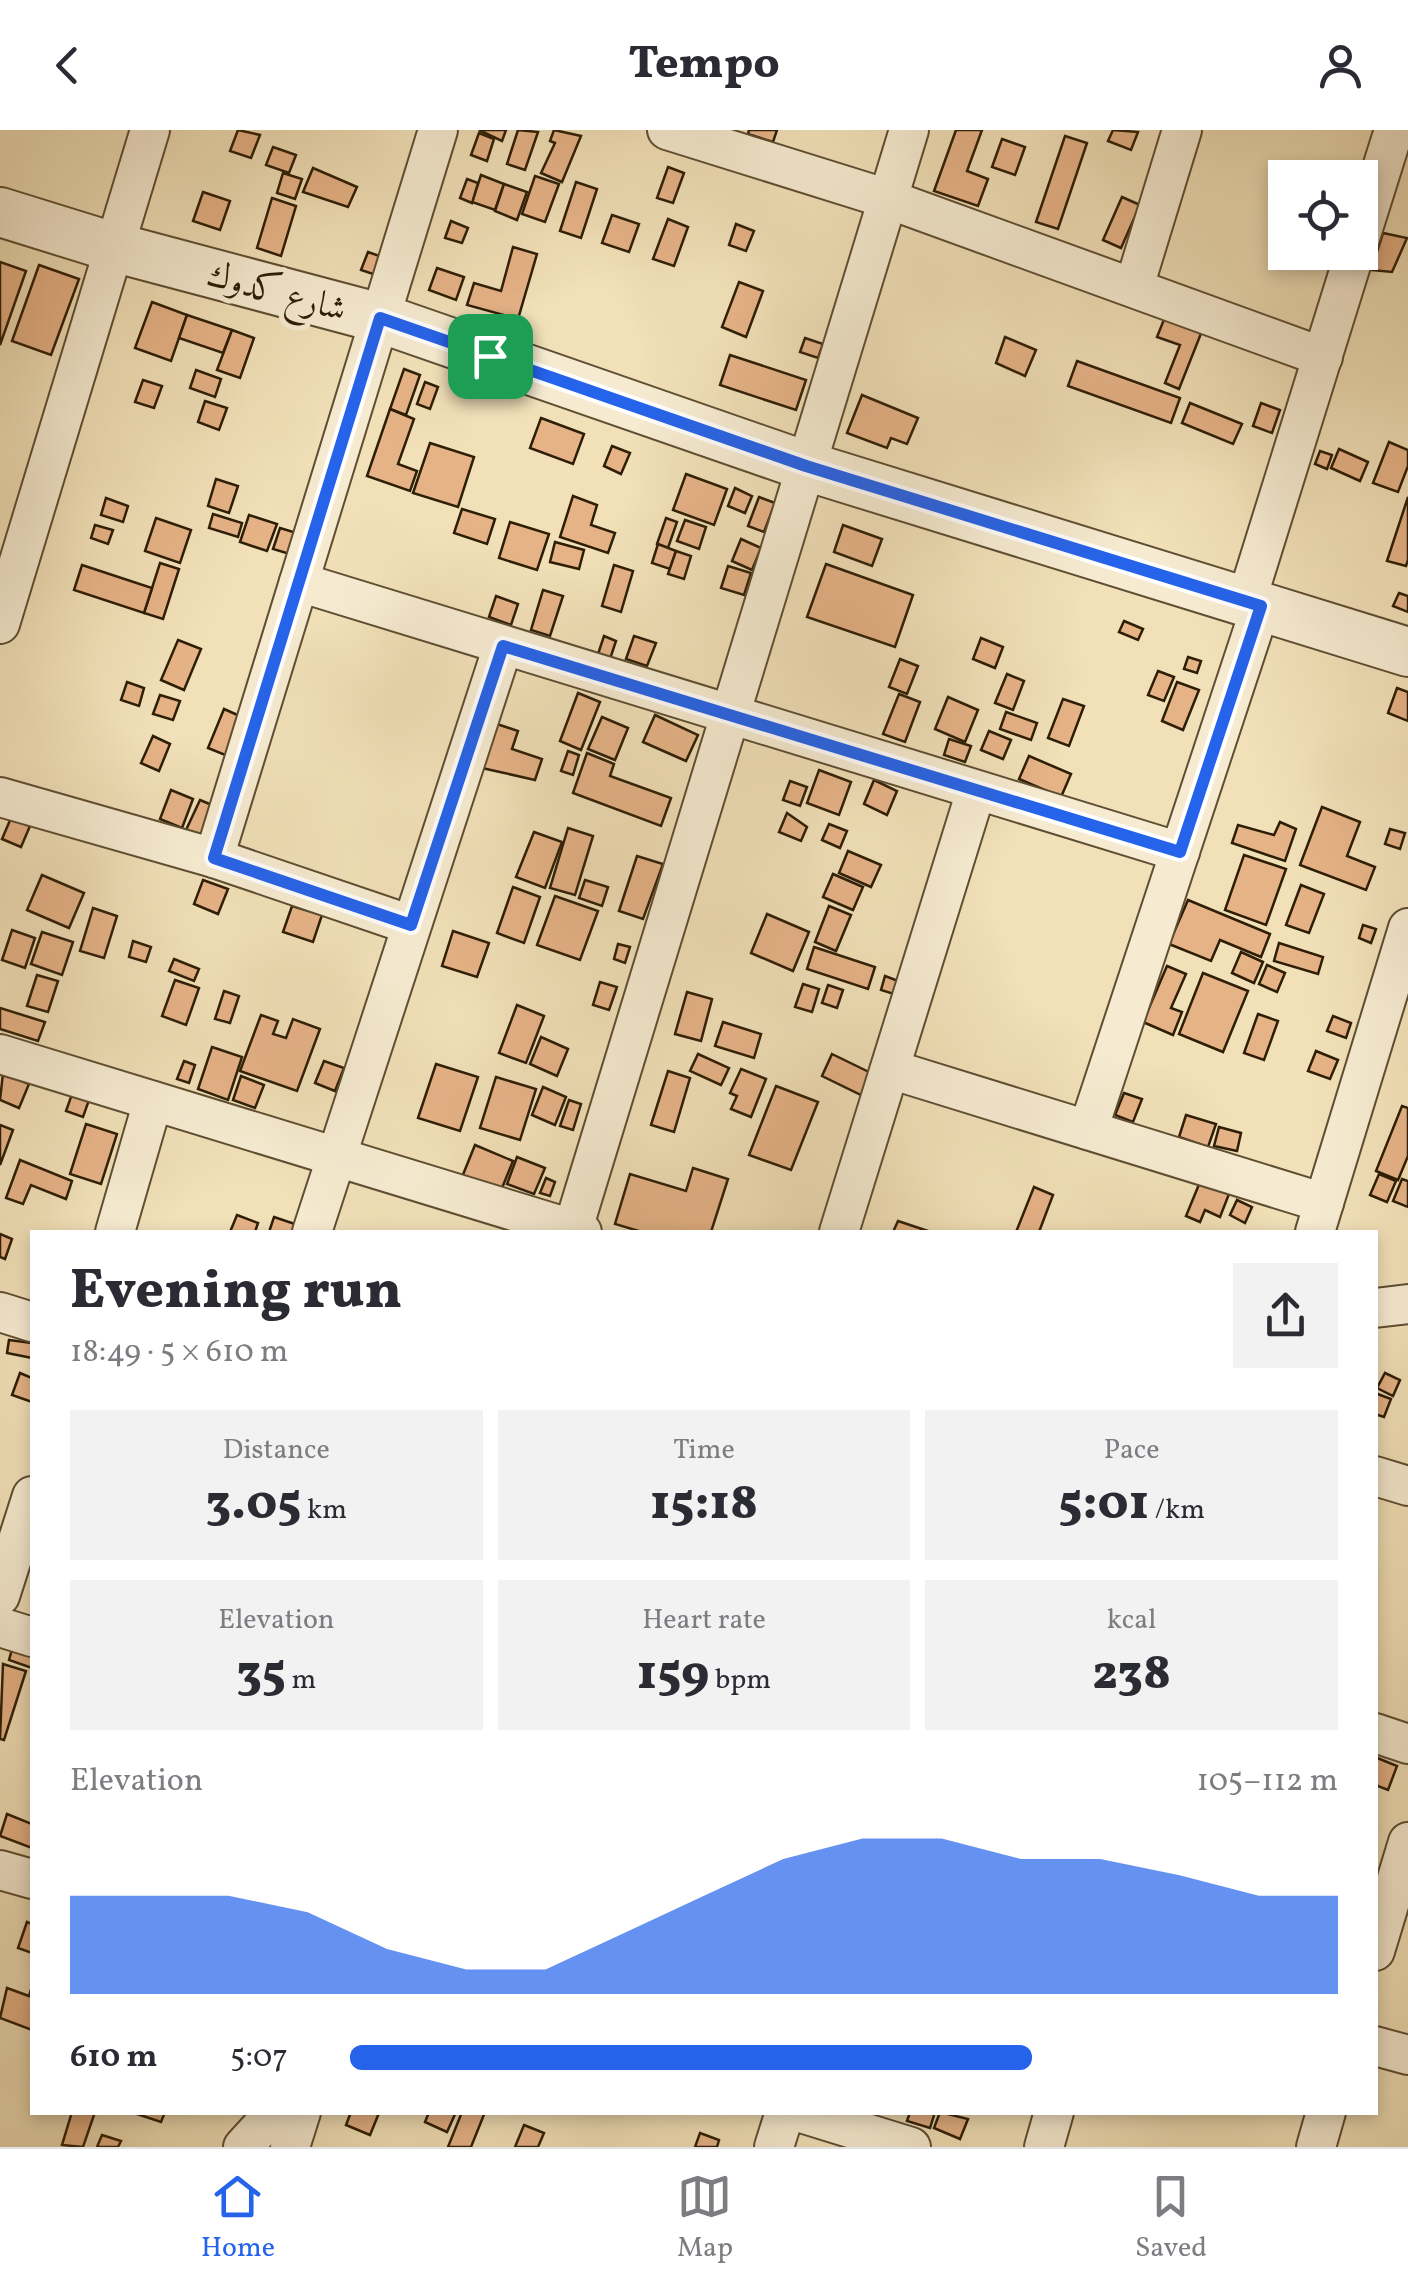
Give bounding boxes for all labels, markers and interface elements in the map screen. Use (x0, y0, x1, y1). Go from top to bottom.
text: Tempo (628, 34, 780, 97)
icon: back (40, 38, 95, 93)
icon: person (1313, 38, 1368, 93)
map controls (1268, 160, 1378, 270)
button: locate (1268, 160, 1378, 270)
street label: شارع كدوك (201, 252, 351, 337)
pin (448, 314, 533, 399)
icon: arrive (463, 329, 518, 384)
text: Evening run (70, 1255, 402, 1331)
button: share (1233, 1263, 1338, 1368)
text: 18:49 · 5 × 610 m (70, 1331, 288, 1375)
text: Distance (223, 1431, 330, 1470)
text: Time (673, 1431, 735, 1470)
text: Pace (1104, 1431, 1160, 1470)
text: 3.05 (206, 1470, 301, 1540)
text: 15:18 (650, 1470, 758, 1540)
text: 5:01 (1058, 1470, 1149, 1540)
text: km (301, 1491, 347, 1530)
text: /km (1149, 1491, 1205, 1530)
text: Elevation (218, 1601, 335, 1640)
text: Heart rate (642, 1601, 766, 1640)
text: kcal (1107, 1601, 1157, 1640)
text: 35 (236, 1640, 286, 1710)
text: 159 (637, 1640, 709, 1710)
text: 238 (1092, 1640, 1171, 1710)
text: m (286, 1661, 316, 1700)
text: bpm (709, 1661, 771, 1700)
text: Elevation (70, 1760, 203, 1804)
text: 105–112 m (1196, 1760, 1338, 1804)
text: 610 m (70, 2036, 158, 2080)
text: 5:07 (230, 2036, 288, 2080)
tab: Home (201, 2169, 275, 2268)
tab: Map (677, 2169, 733, 2268)
tab: Saved (1135, 2169, 1207, 2268)

